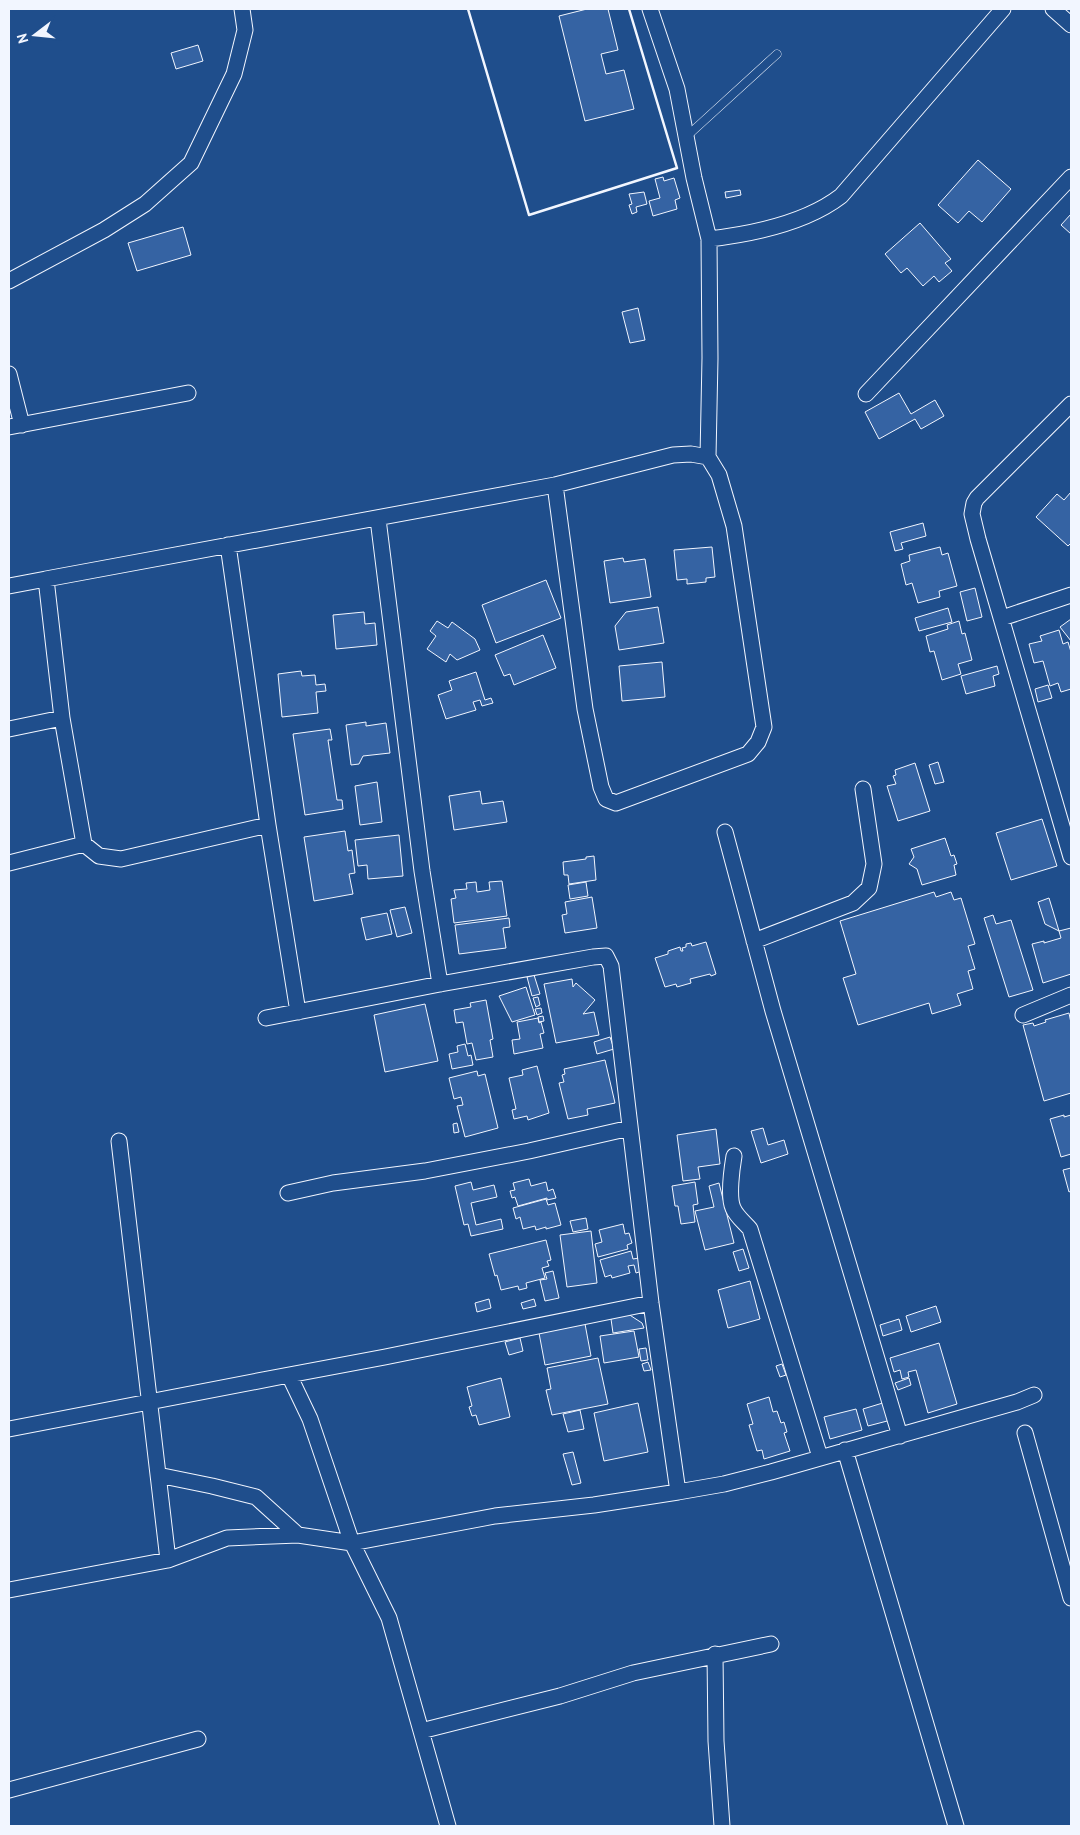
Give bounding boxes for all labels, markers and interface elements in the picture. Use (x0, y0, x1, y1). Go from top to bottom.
north arrow (10, 10, 60, 60)
text: N (13, 32, 32, 45)

